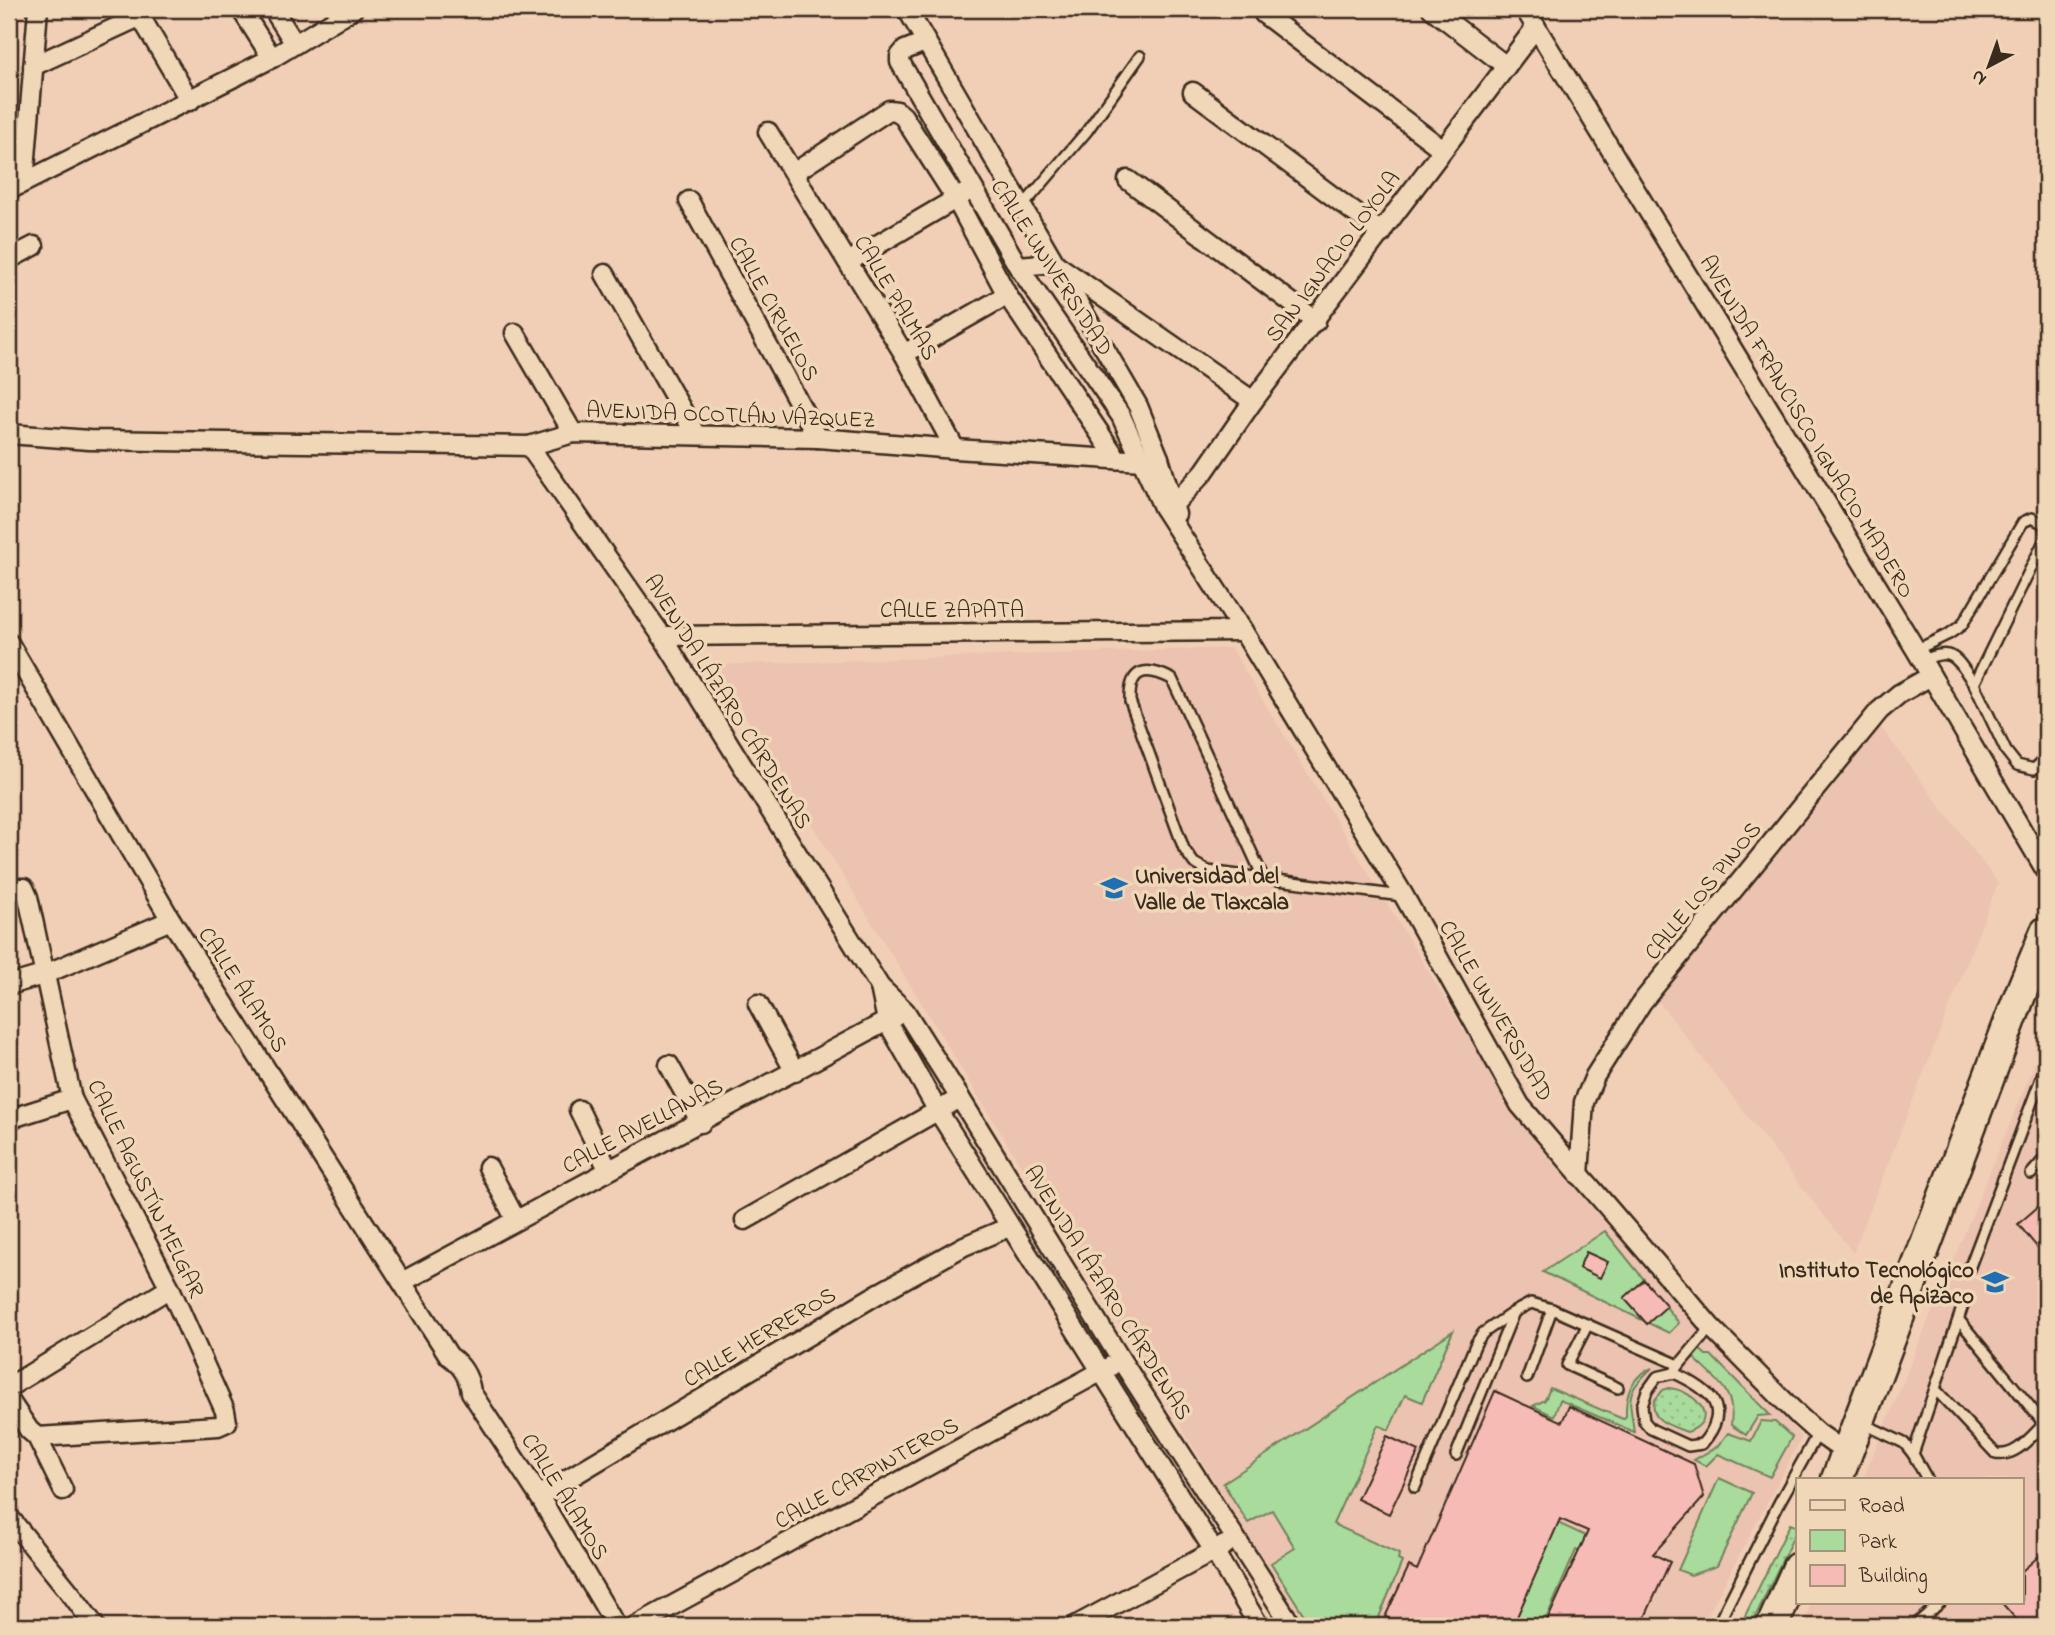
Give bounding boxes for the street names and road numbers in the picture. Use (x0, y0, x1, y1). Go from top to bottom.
street label: SAN IGNACIO LOYOLA (1258, 165, 1410, 350)
street label: CALLE UNIVERSIDAD (981, 174, 1120, 363)
street label: CALLE PALMAS (844, 229, 945, 367)
street label: CALLE CIRUELOS (719, 231, 826, 388)
street label: AVENIDA FRANCISCO IGNACIO MADERO (1690, 250, 1922, 605)
street label: AVENIDA OCOTLÁN VÁZQUEZ (586, 394, 876, 438)
street label: AVENIDA LÁZARO CÁRDENAS (635, 568, 820, 836)
street label: CALLE ZAPATA (880, 595, 1024, 628)
street label: CALLE LOS PINOS (1638, 815, 1770, 968)
street label: CALLE UNIVERSIDAD (1429, 914, 1560, 1108)
street label: CALLE ÁLAMOS (189, 920, 296, 1060)
street label: CALLE AVELLANAS (557, 1071, 730, 1184)
street label: CALLE AGUSTÍN MELGAR (78, 1074, 212, 1304)
street label: AVENIDA LÁZARO CÁRDENAS (1015, 1159, 1200, 1427)
street label: CALLE HERREROS (678, 1279, 843, 1397)
street label: CALLE CARPINTEROS (769, 1410, 965, 1539)
street label: CALLE ÁLAMOS (512, 1427, 617, 1567)

